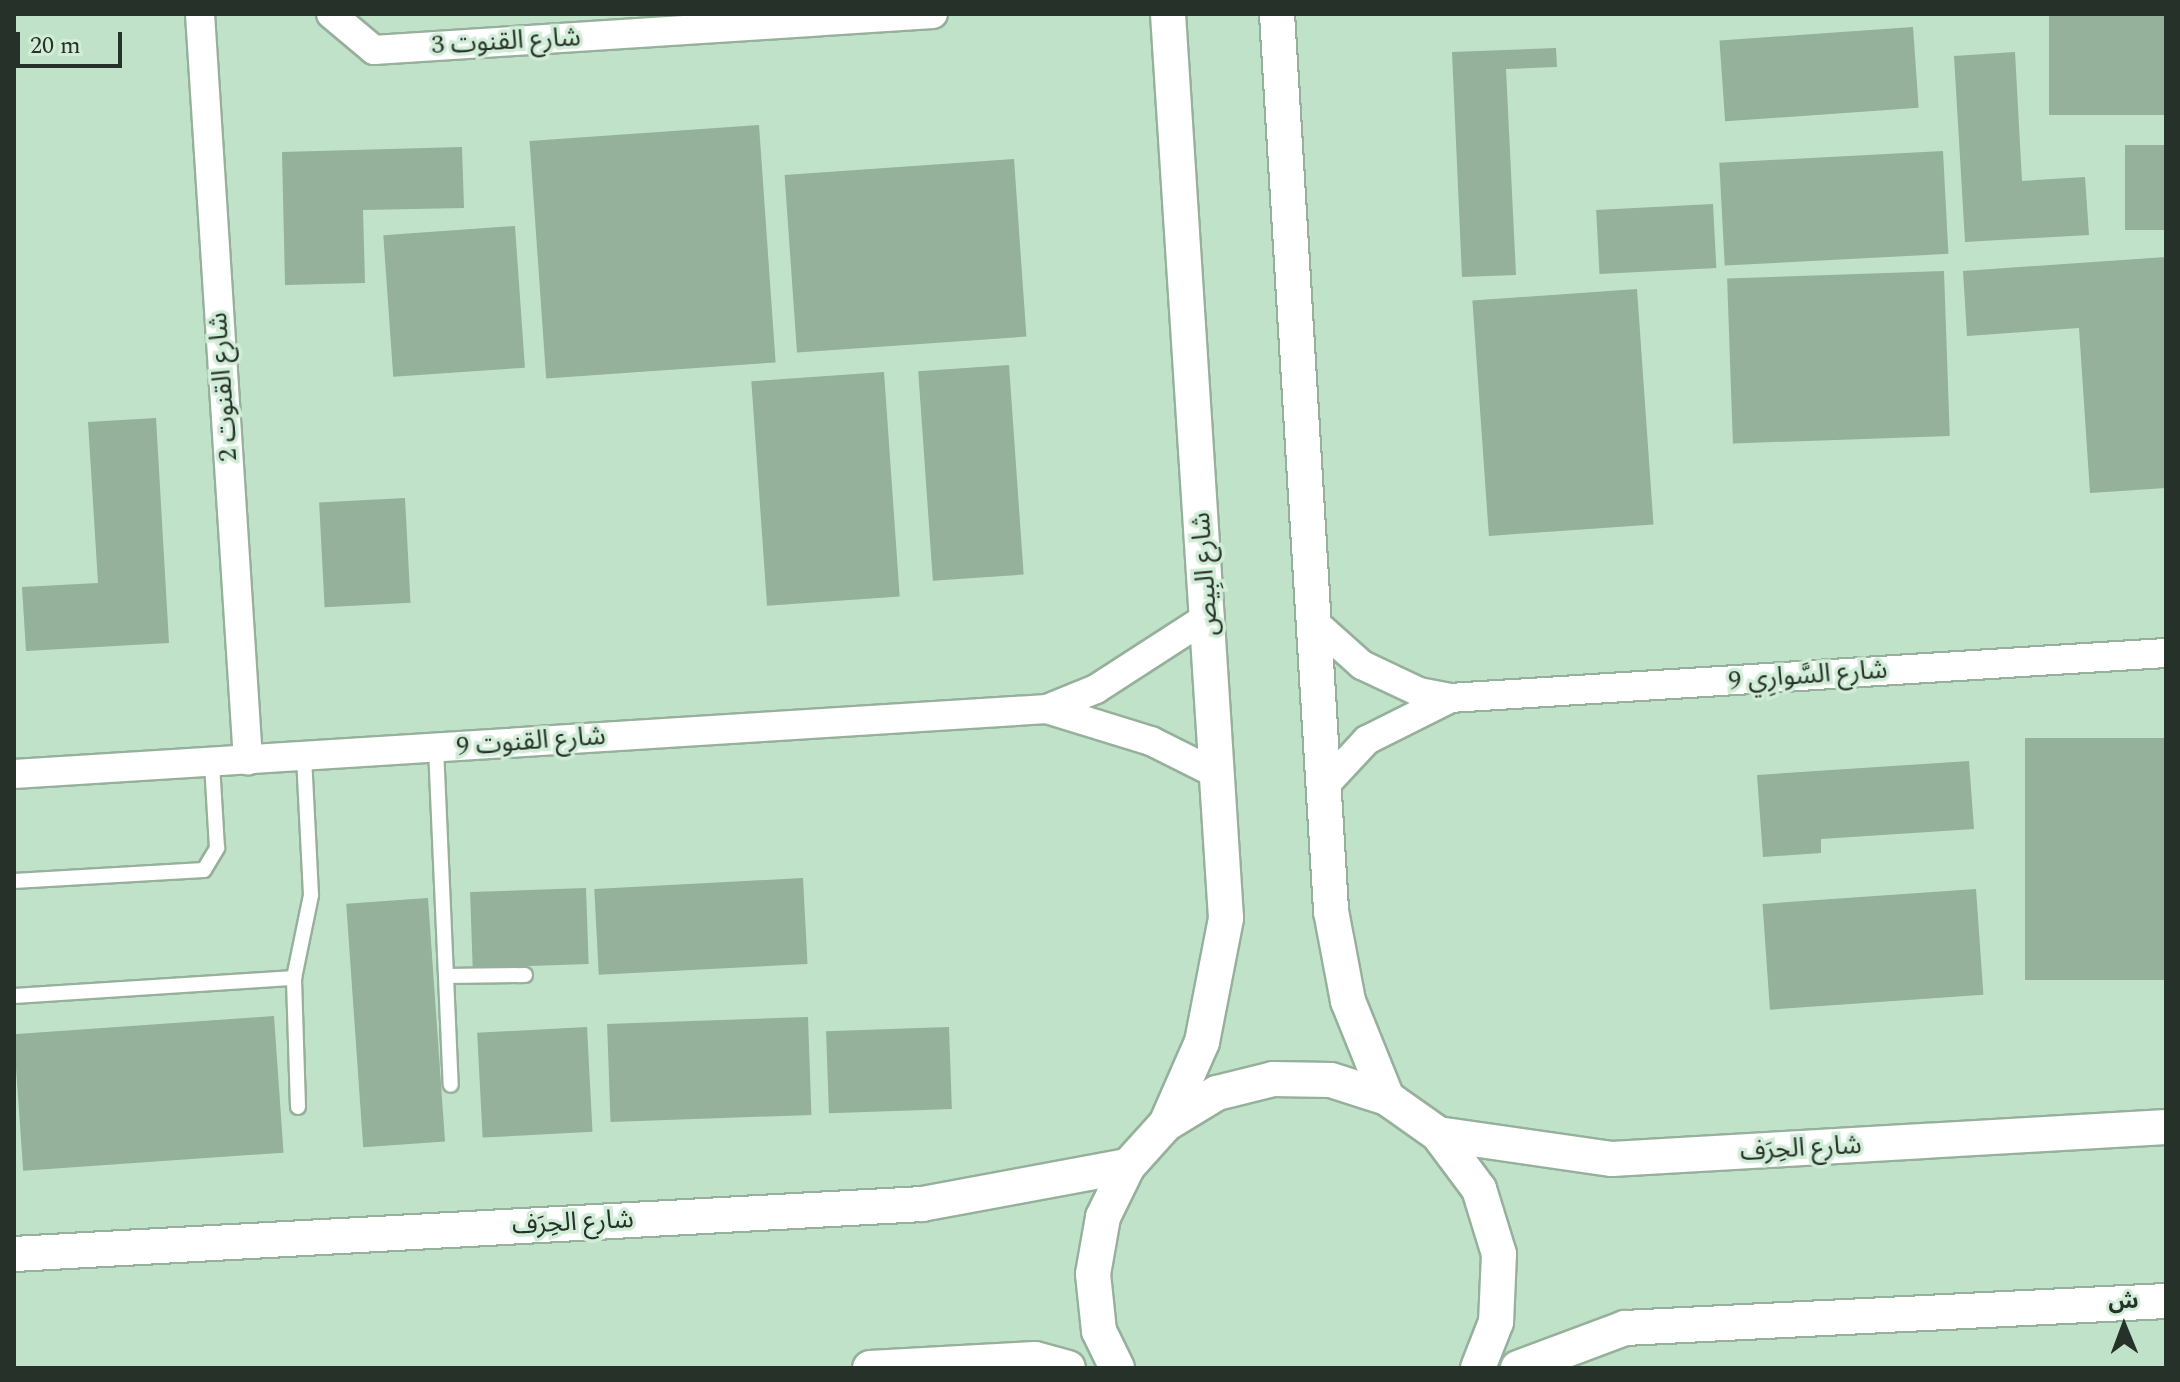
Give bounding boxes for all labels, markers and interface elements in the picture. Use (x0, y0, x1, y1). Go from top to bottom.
scale bar (20, 16, 126, 66)
street label: شارع القنوت 3 (431, 23, 581, 61)
text: 20 m (30, 28, 81, 64)
street label: شارع القنوت 2 (203, 311, 245, 463)
street label: شارع البِيص (1186, 511, 1226, 637)
street label: شارع السَّوارِي 9 (1727, 655, 1889, 697)
street label: شارع القنوت 9 (455, 721, 607, 763)
street label: شارع الحِرَف (1739, 1130, 1863, 1168)
street label: شارع الحِرَف (511, 1204, 635, 1242)
text: ش (2108, 1285, 2139, 1318)
north arrow (2084, 1286, 2164, 1366)

